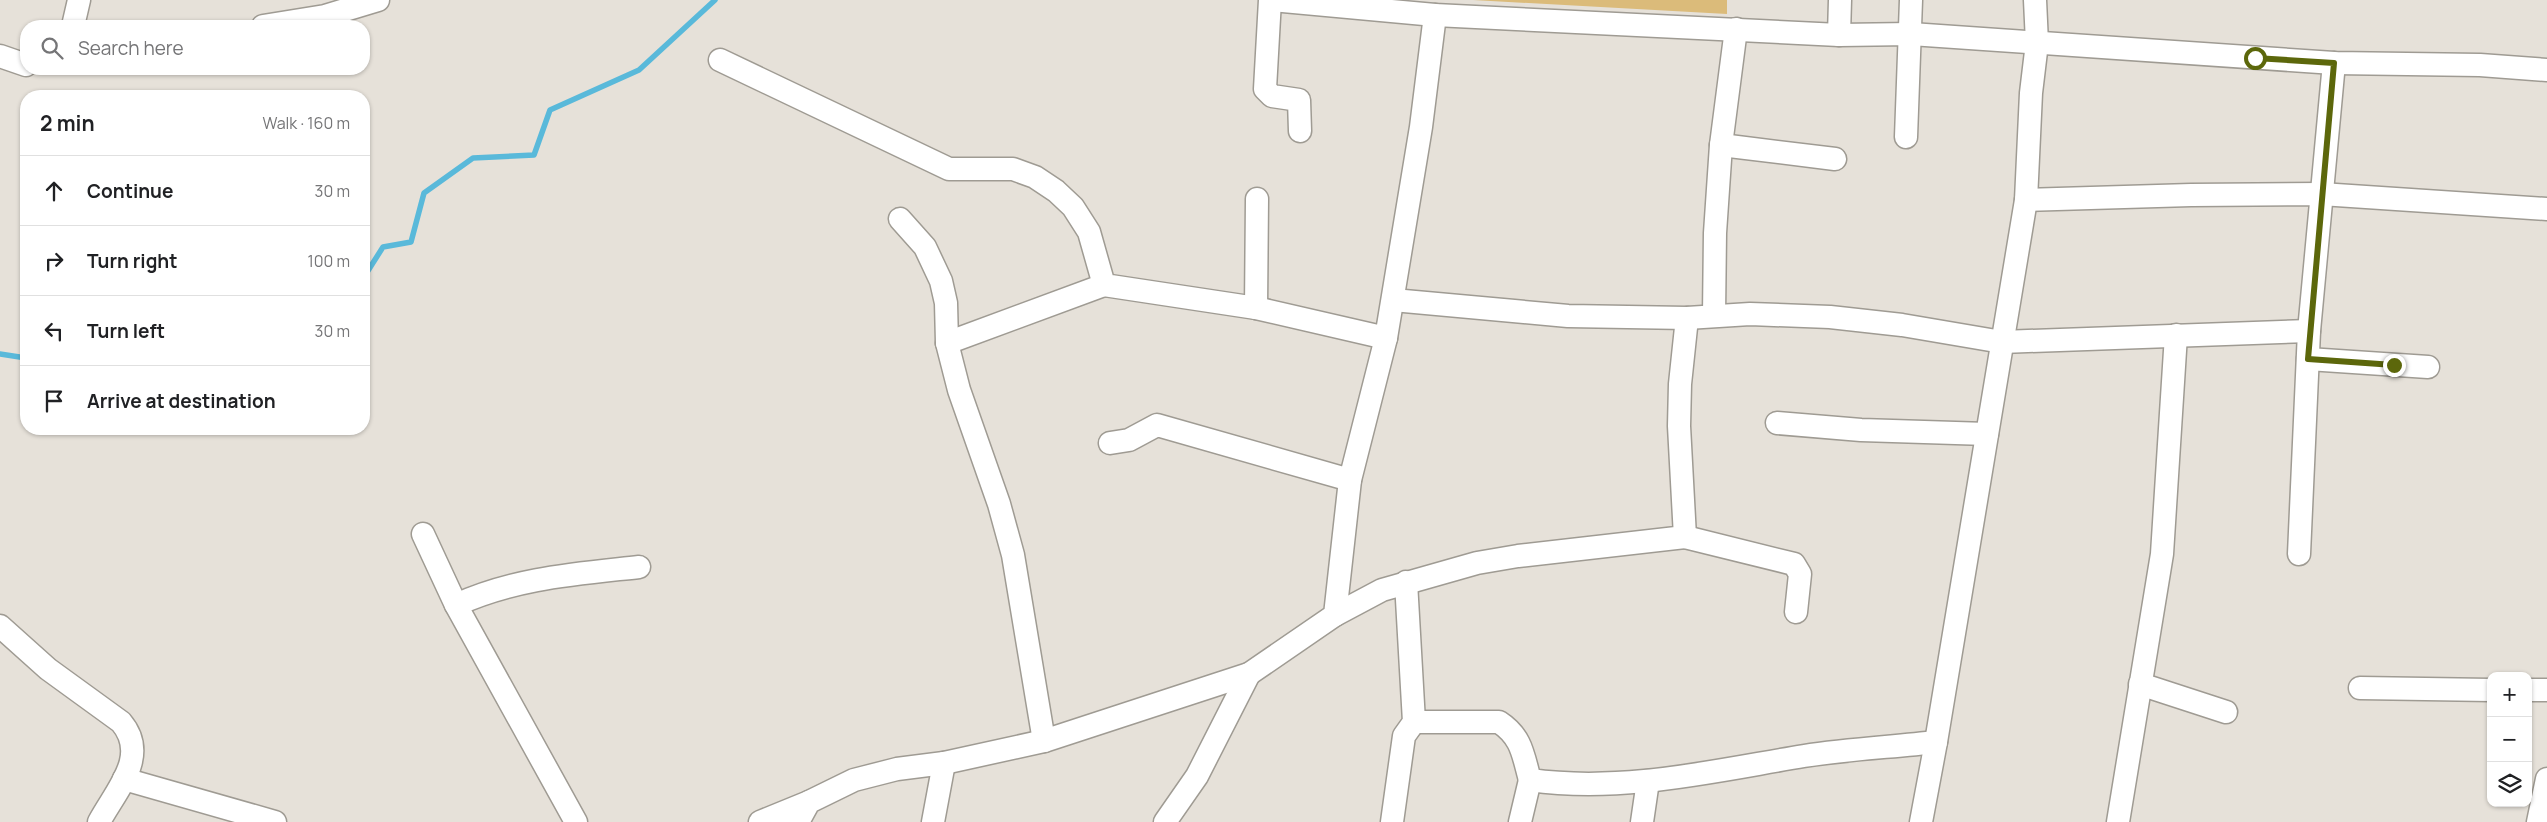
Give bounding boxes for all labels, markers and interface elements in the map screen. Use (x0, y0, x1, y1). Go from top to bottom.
search box (20, 20, 370, 75)
icon: search (38, 34, 66, 62)
text: Search here (78, 35, 184, 61)
route start (2244, 47, 2267, 70)
text: 2 min (40, 109, 95, 137)
text: Walk · 160 m (262, 112, 350, 134)
icon: ahead (40, 177, 68, 205)
text: Continue (87, 178, 173, 204)
text: 30 m (315, 180, 350, 202)
icon: right (40, 247, 68, 275)
text: Turn right (87, 248, 177, 274)
text: 100 m (307, 250, 350, 272)
icon: left (40, 317, 68, 345)
text: Turn left (87, 318, 165, 344)
text: 30 m (315, 320, 350, 342)
route end (2383, 354, 2406, 377)
icon: arrive (40, 387, 68, 415)
text: Arrive at destination (87, 388, 276, 414)
map controls (2487, 672, 2532, 807)
button: + (2487, 672, 2532, 717)
button: − (2487, 717, 2532, 762)
button: layers (2487, 762, 2532, 807)

